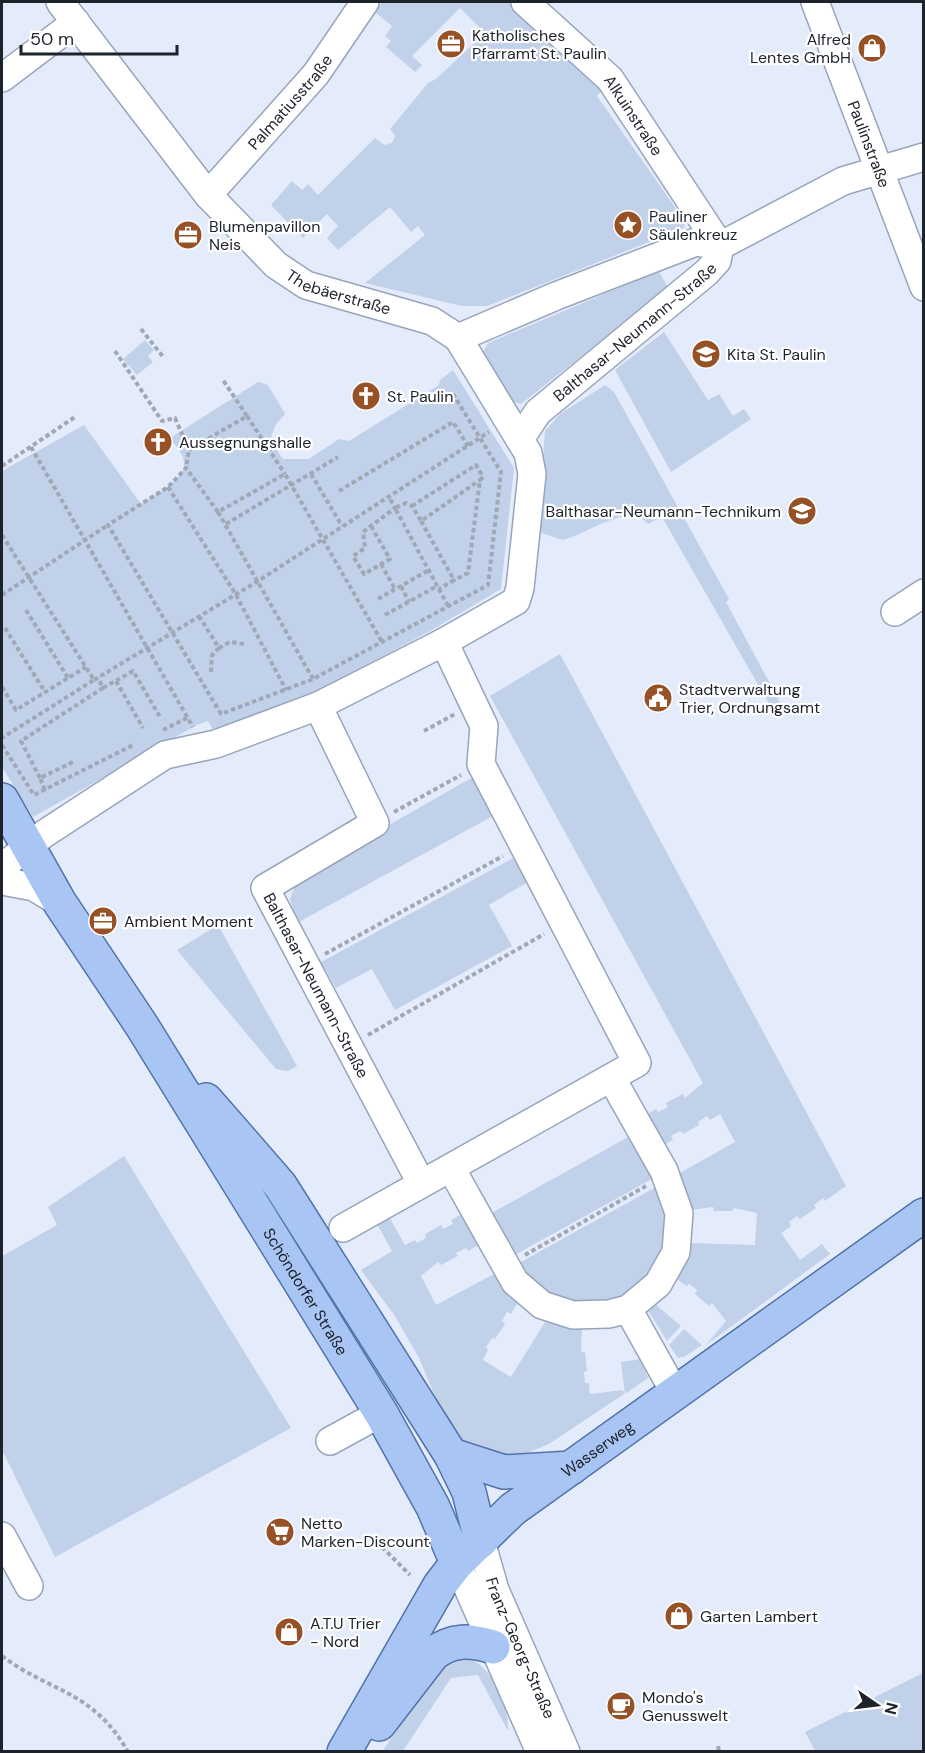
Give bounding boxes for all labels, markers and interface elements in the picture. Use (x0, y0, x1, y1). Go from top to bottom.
scale bar (21, 18, 177, 56)
place label: Katholisches Pfarramt St. Paulin (472, 25, 607, 64)
text: 50 m (30, 27, 74, 51)
office icon: Katholisches Pfarramt St. Paulin (435, 28, 467, 60)
place label: Alfred Lentes GmbH (750, 29, 851, 68)
shop icon: Alfred Lentes GmbH (856, 32, 888, 64)
street label: Palmatiusstraße (243, 50, 337, 154)
street label: Alkuinstraße (600, 71, 668, 160)
street label: Paulinstraße (843, 97, 895, 190)
place label: Pauliner Säulenkreuz (649, 206, 737, 245)
place icon: Pauliner Säulenkreuz (612, 209, 644, 241)
place label: Blumenpavillon Neis (209, 216, 320, 255)
office icon: Blumenpavillon Neis (172, 219, 204, 251)
street label: Balthasar-Neumann-Straße (548, 258, 721, 406)
street label: Thebäerstraße (282, 264, 393, 319)
school or university icon: Kita St. Paulin (690, 338, 722, 370)
place label: Kita St. Paulin (727, 344, 826, 365)
church icon: St. Paulin (350, 380, 382, 412)
place label: St. Paulin (387, 386, 453, 407)
church icon: Aussegnungshalle (142, 426, 174, 458)
place label: Aussegnungshalle (179, 432, 311, 453)
school or university icon: Balthasar-Neumann-Technikum (786, 495, 818, 527)
place label: Balthasar-Neumann-Technikum (546, 501, 781, 522)
place label: Stadtverwaltung Trier, Ordnungsamt (679, 679, 820, 718)
public building icon: Stadtverwaltung Trier, Ordnungsamt (642, 682, 674, 714)
street label: Balthasar-Neumann-Straße (259, 889, 374, 1081)
office icon: Ambient Moment (87, 905, 119, 937)
place label: Ambient Moment (124, 911, 253, 932)
street label: Schöndorfer Straße (259, 1224, 353, 1359)
street label: Wasserweg (557, 1415, 638, 1482)
place label: Netto Marken-Discount (301, 1513, 430, 1552)
supermarket icon: Netto Marken-Discount (264, 1516, 296, 1548)
street label: Franz-Georg-Straße (481, 1575, 560, 1722)
shop icon: Garten Lambert (663, 1600, 695, 1632)
place label: Garten Lambert (700, 1606, 818, 1627)
place label: A.T.U Trier - Nord (310, 1613, 381, 1652)
shop icon: A.T.U Trier - Nord (273, 1616, 305, 1648)
north arrow (847, 1675, 907, 1735)
place label: Mondo's Genusswelt (642, 1687, 728, 1726)
cafe icon: Mondo's Genusswelt (605, 1690, 637, 1722)
text: N (879, 1700, 903, 1717)

